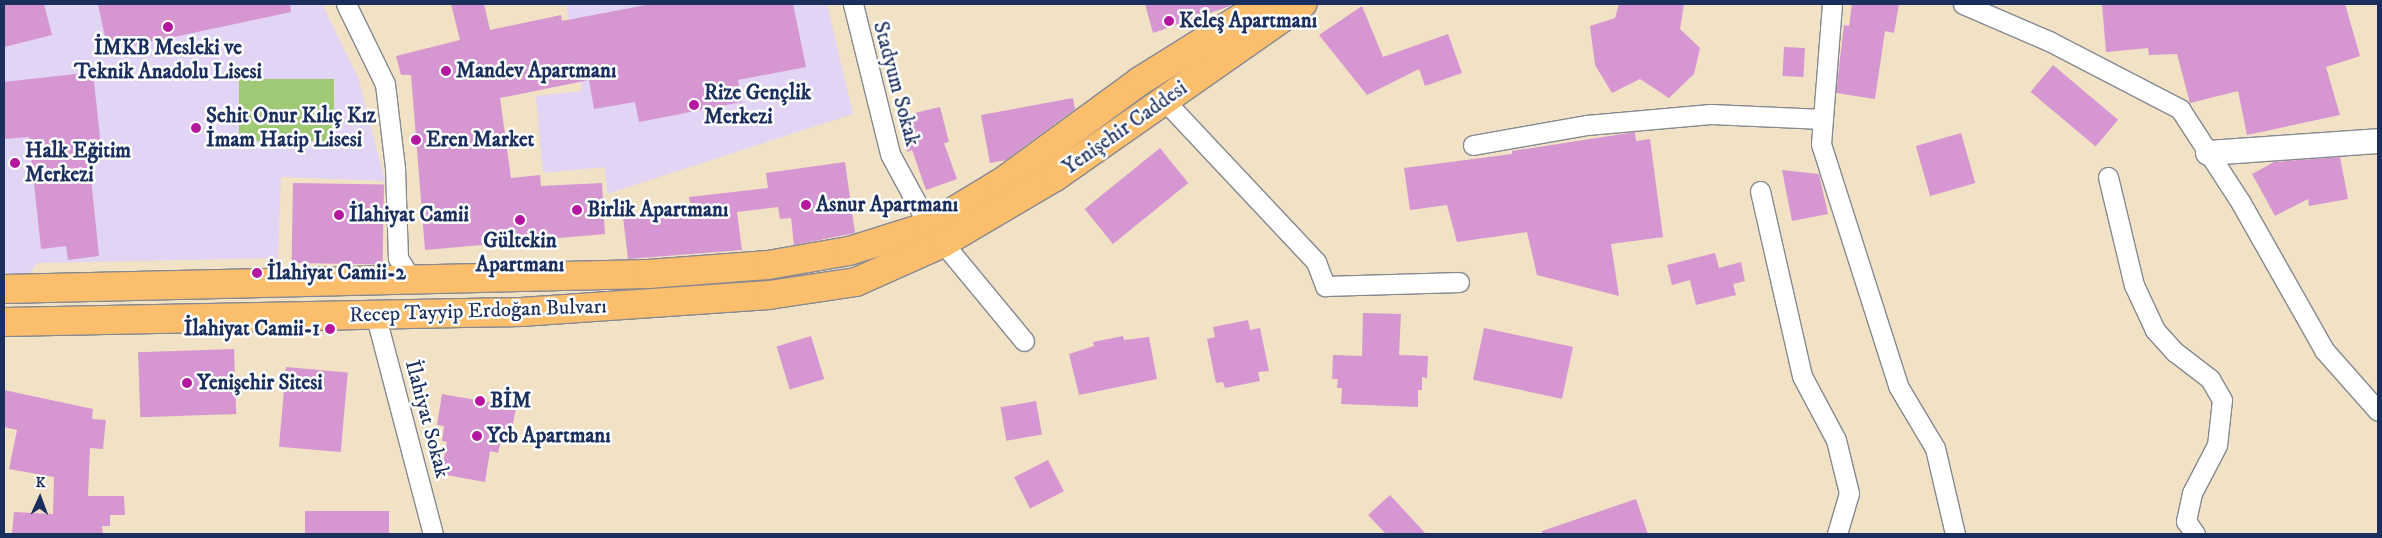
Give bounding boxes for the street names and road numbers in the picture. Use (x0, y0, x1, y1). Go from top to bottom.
street label: Stadyum Sokak (867, 19, 925, 149)
street label: Yenişehir Caddesi (1058, 76, 1192, 180)
street label: Recep Tayyip Erdoğan Bulvarı (349, 294, 607, 328)
street label: İlahiyat Sokak (399, 357, 455, 481)

